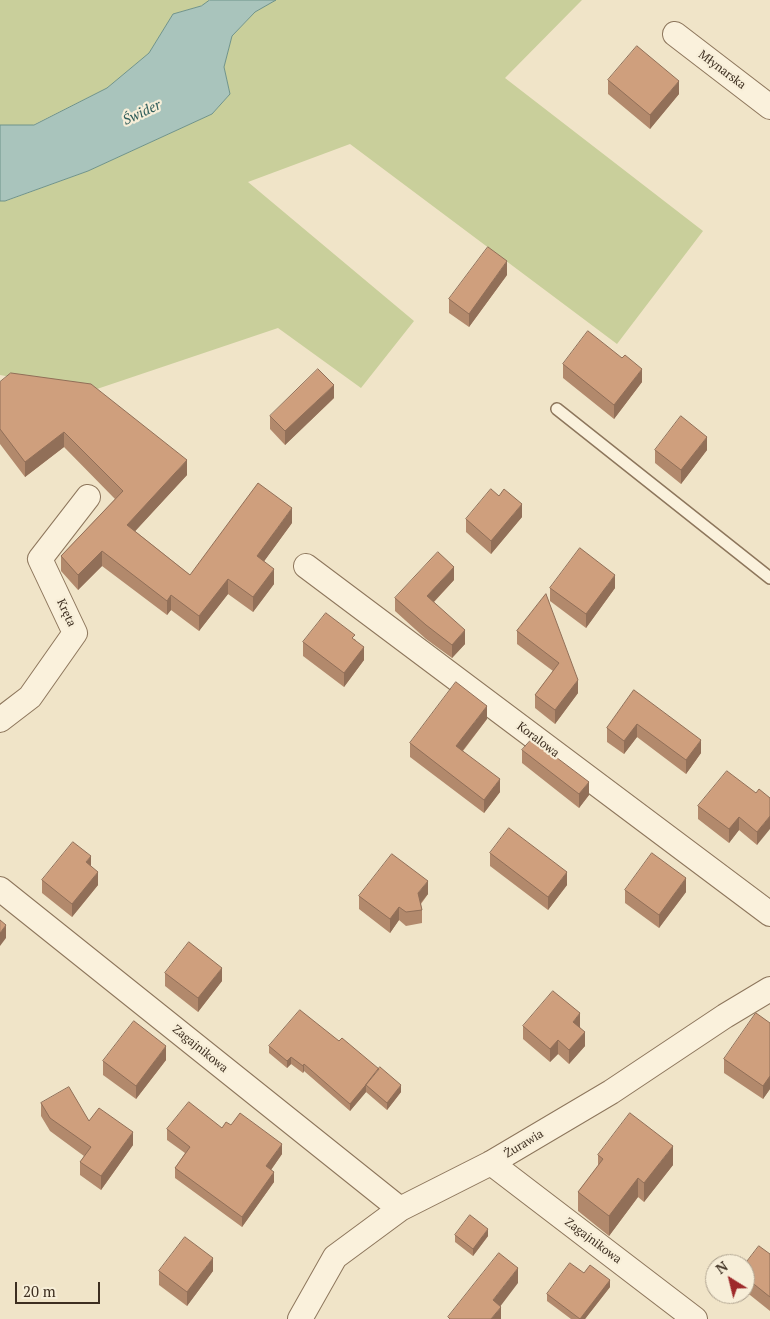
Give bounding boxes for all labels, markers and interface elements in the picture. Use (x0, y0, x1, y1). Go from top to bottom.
street label: Młynarska (695, 48, 749, 92)
water label: Świder (120, 97, 164, 129)
street label: Kręta (53, 597, 79, 629)
street label: Koralowa (514, 719, 562, 761)
street label: Zagajnikowa (169, 1022, 231, 1076)
street label: Żurawia (502, 1127, 546, 1161)
street label: Zagajnikowa (562, 1215, 624, 1267)
north arrow (705, 1254, 755, 1304)
text: N (712, 1256, 731, 1278)
scale bar (18, 1272, 102, 1304)
text: 20 m (23, 1281, 56, 1301)

